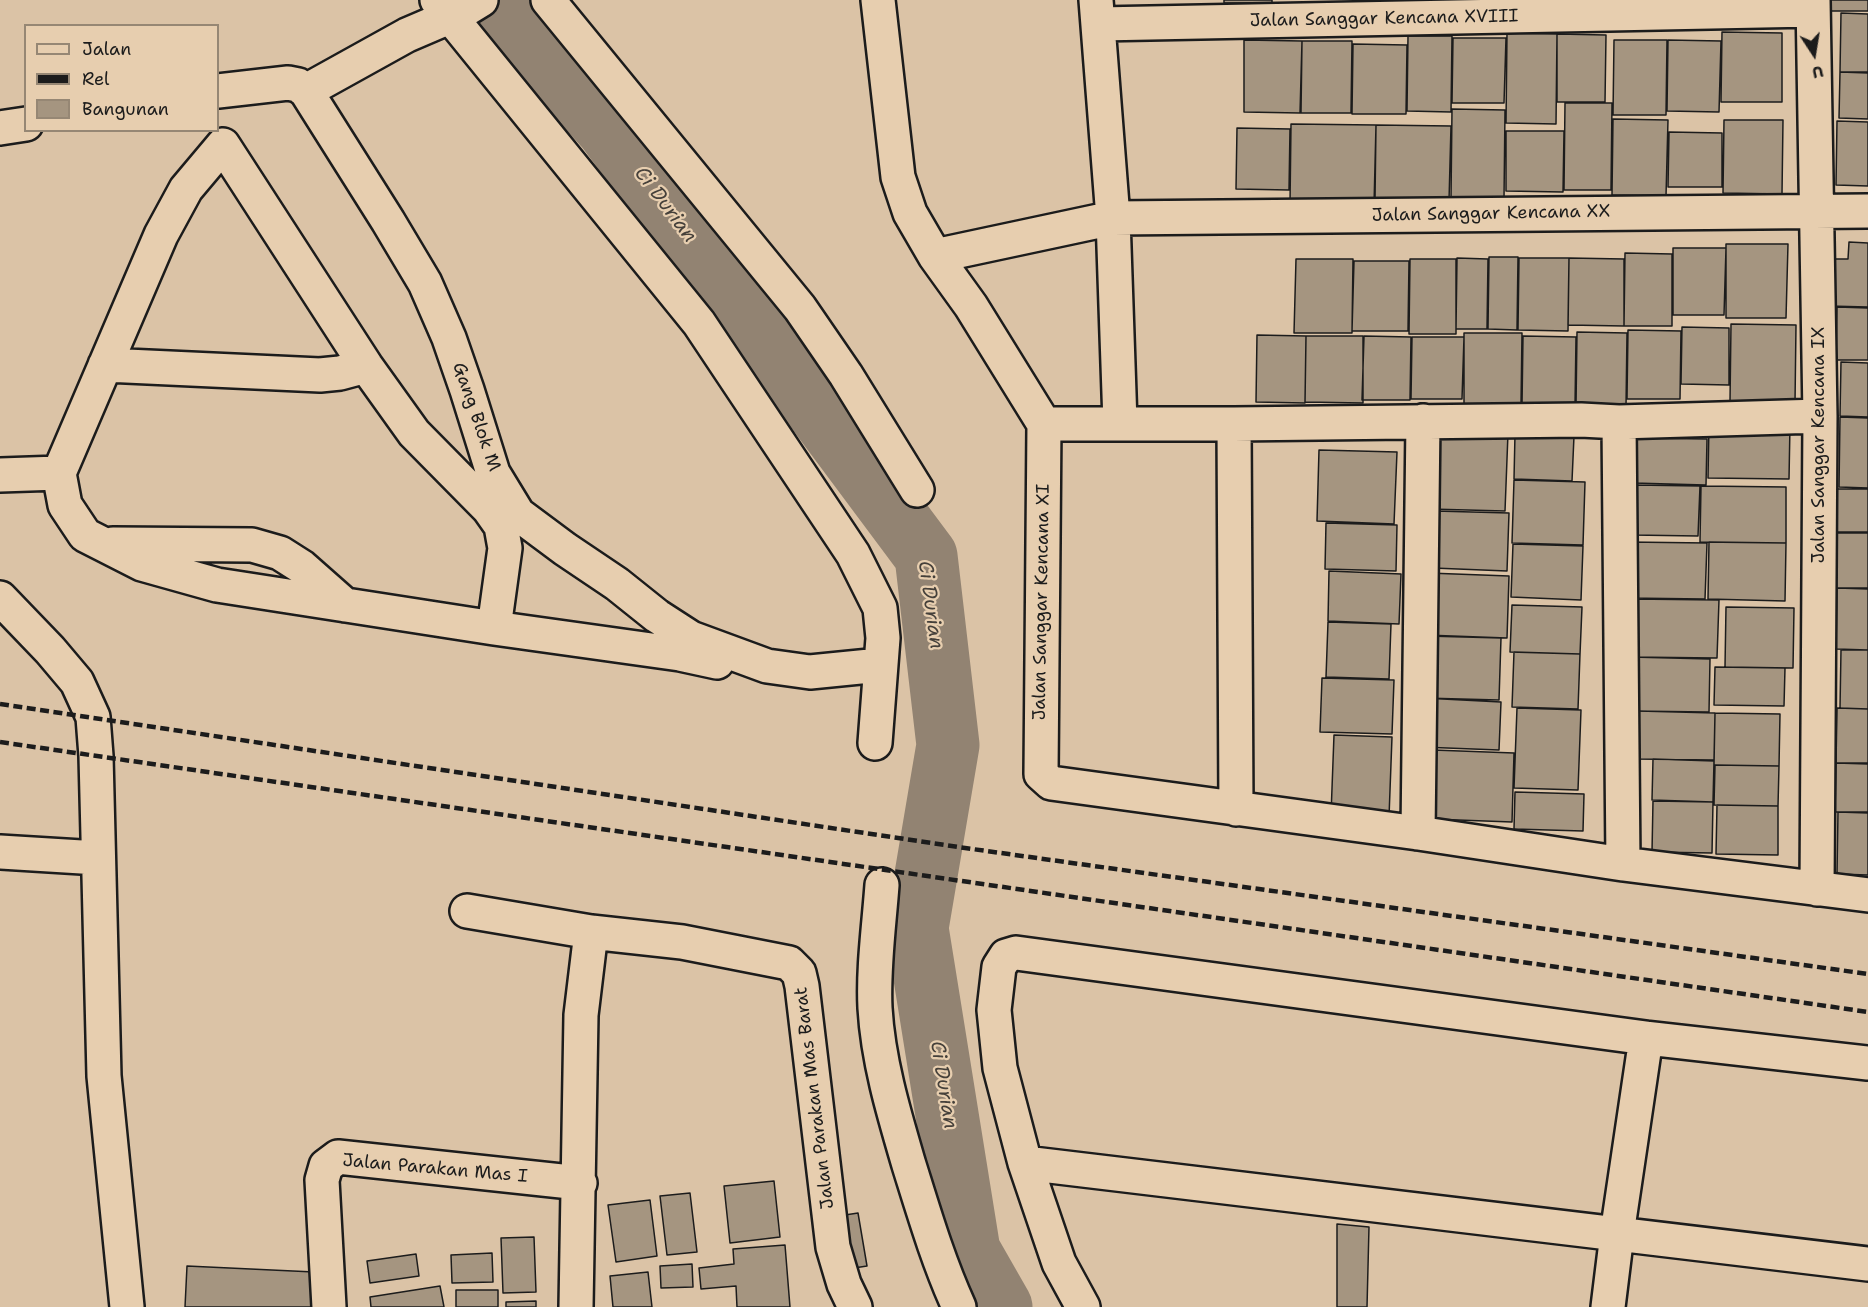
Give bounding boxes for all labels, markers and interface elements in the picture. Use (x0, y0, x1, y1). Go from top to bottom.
street label: Jalan Sanggar Kencana XVIII (1249, 6, 1519, 32)
legend (24, 24, 219, 132)
north arrow (1784, 24, 1844, 84)
text: Jalan (82, 37, 131, 61)
text: U (1810, 61, 1825, 84)
text: Rel (82, 67, 109, 91)
text: Bangunan (82, 97, 169, 121)
water label: Ci Durian (629, 162, 701, 248)
street label: Jalan Sanggar Kencana XX (1372, 201, 1610, 227)
street label: Jalan Sanggar Kencana IX (1808, 327, 1830, 563)
street label: Gang Blok M (447, 360, 505, 474)
street label: Jalan Sanggar Kencana XI (1029, 483, 1055, 721)
water label: Ci Durian (912, 559, 948, 651)
street label: Jalan Parakan Mas Barat (791, 986, 839, 1210)
water label: Ci Durian (924, 1039, 962, 1131)
street label: Jalan Parakan Mas I (341, 1150, 529, 1188)

